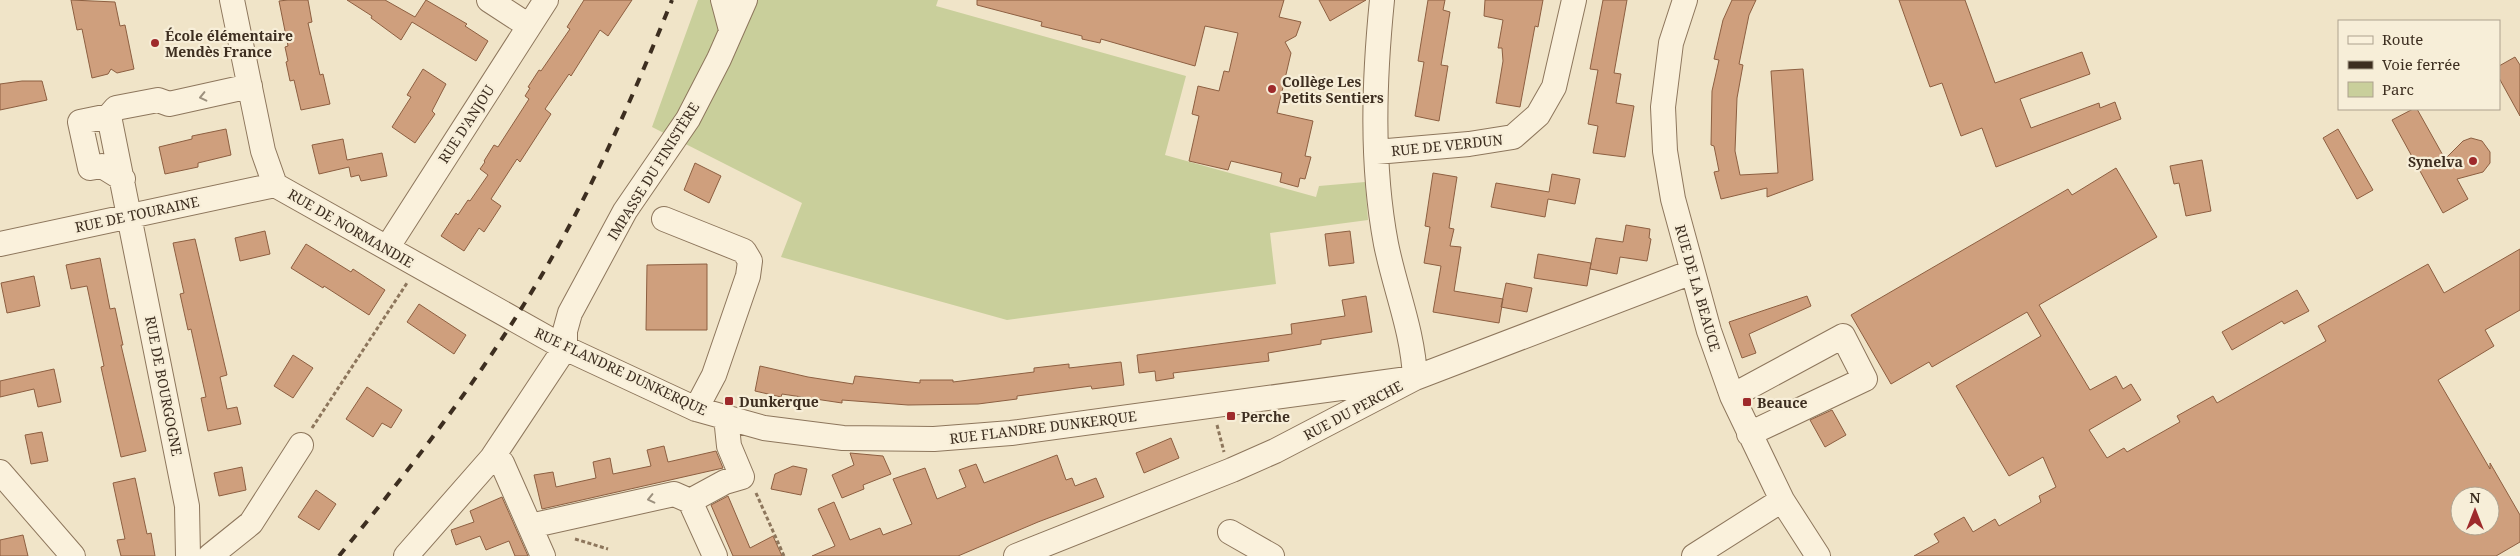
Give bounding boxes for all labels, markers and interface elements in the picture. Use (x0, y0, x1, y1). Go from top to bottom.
legend (2338, 20, 2500, 110)
place label: École élémentaire Mendès France (165, 26, 293, 61)
text: Route (2382, 29, 2423, 49)
marker: École élémentaire Mendès France (149, 37, 161, 49)
text: Voie ferrée (2382, 54, 2460, 74)
place label: Collège Les Petits Sentiers (1282, 72, 1384, 107)
text: Parc (2382, 79, 2414, 99)
street label: RUE D'ANJOU (434, 81, 498, 167)
marker: Collège Les Petits Sentiers (1266, 83, 1278, 95)
one-way arrow (198, 91, 207, 102)
street label: IMPASSE DU FINISTÈRE (603, 98, 703, 244)
street label: RUE DE VERDUN (1390, 130, 1504, 160)
place label: Synelva (2408, 152, 2463, 171)
marker: Synelva (2467, 155, 2479, 167)
street label: RUE DE NORMANDIE (285, 184, 417, 272)
street label: RUE DE TOURAINE (73, 192, 201, 236)
street label: RUE DE LA BEAUCE (1671, 222, 1725, 354)
street label: RUE DE BOURGOGNE (141, 314, 187, 458)
street label: RUE FLANDRE DUNKERQUE (532, 323, 711, 419)
street label: RUE DU PERCHE (1300, 376, 1406, 444)
place label: Dunkerque (739, 392, 819, 411)
place label: Beauce (1757, 393, 1808, 412)
marker: Dunkerque (723, 395, 735, 407)
marker: Beauce (1741, 396, 1753, 408)
street label: RUE FLANDRE DUNKERQUE (948, 406, 1138, 448)
place label: Perche (1241, 407, 1290, 426)
marker: Perche (1225, 410, 1237, 422)
north arrow (2450, 486, 2500, 536)
text: N (2469, 488, 2481, 507)
one-way arrow (647, 493, 656, 504)

